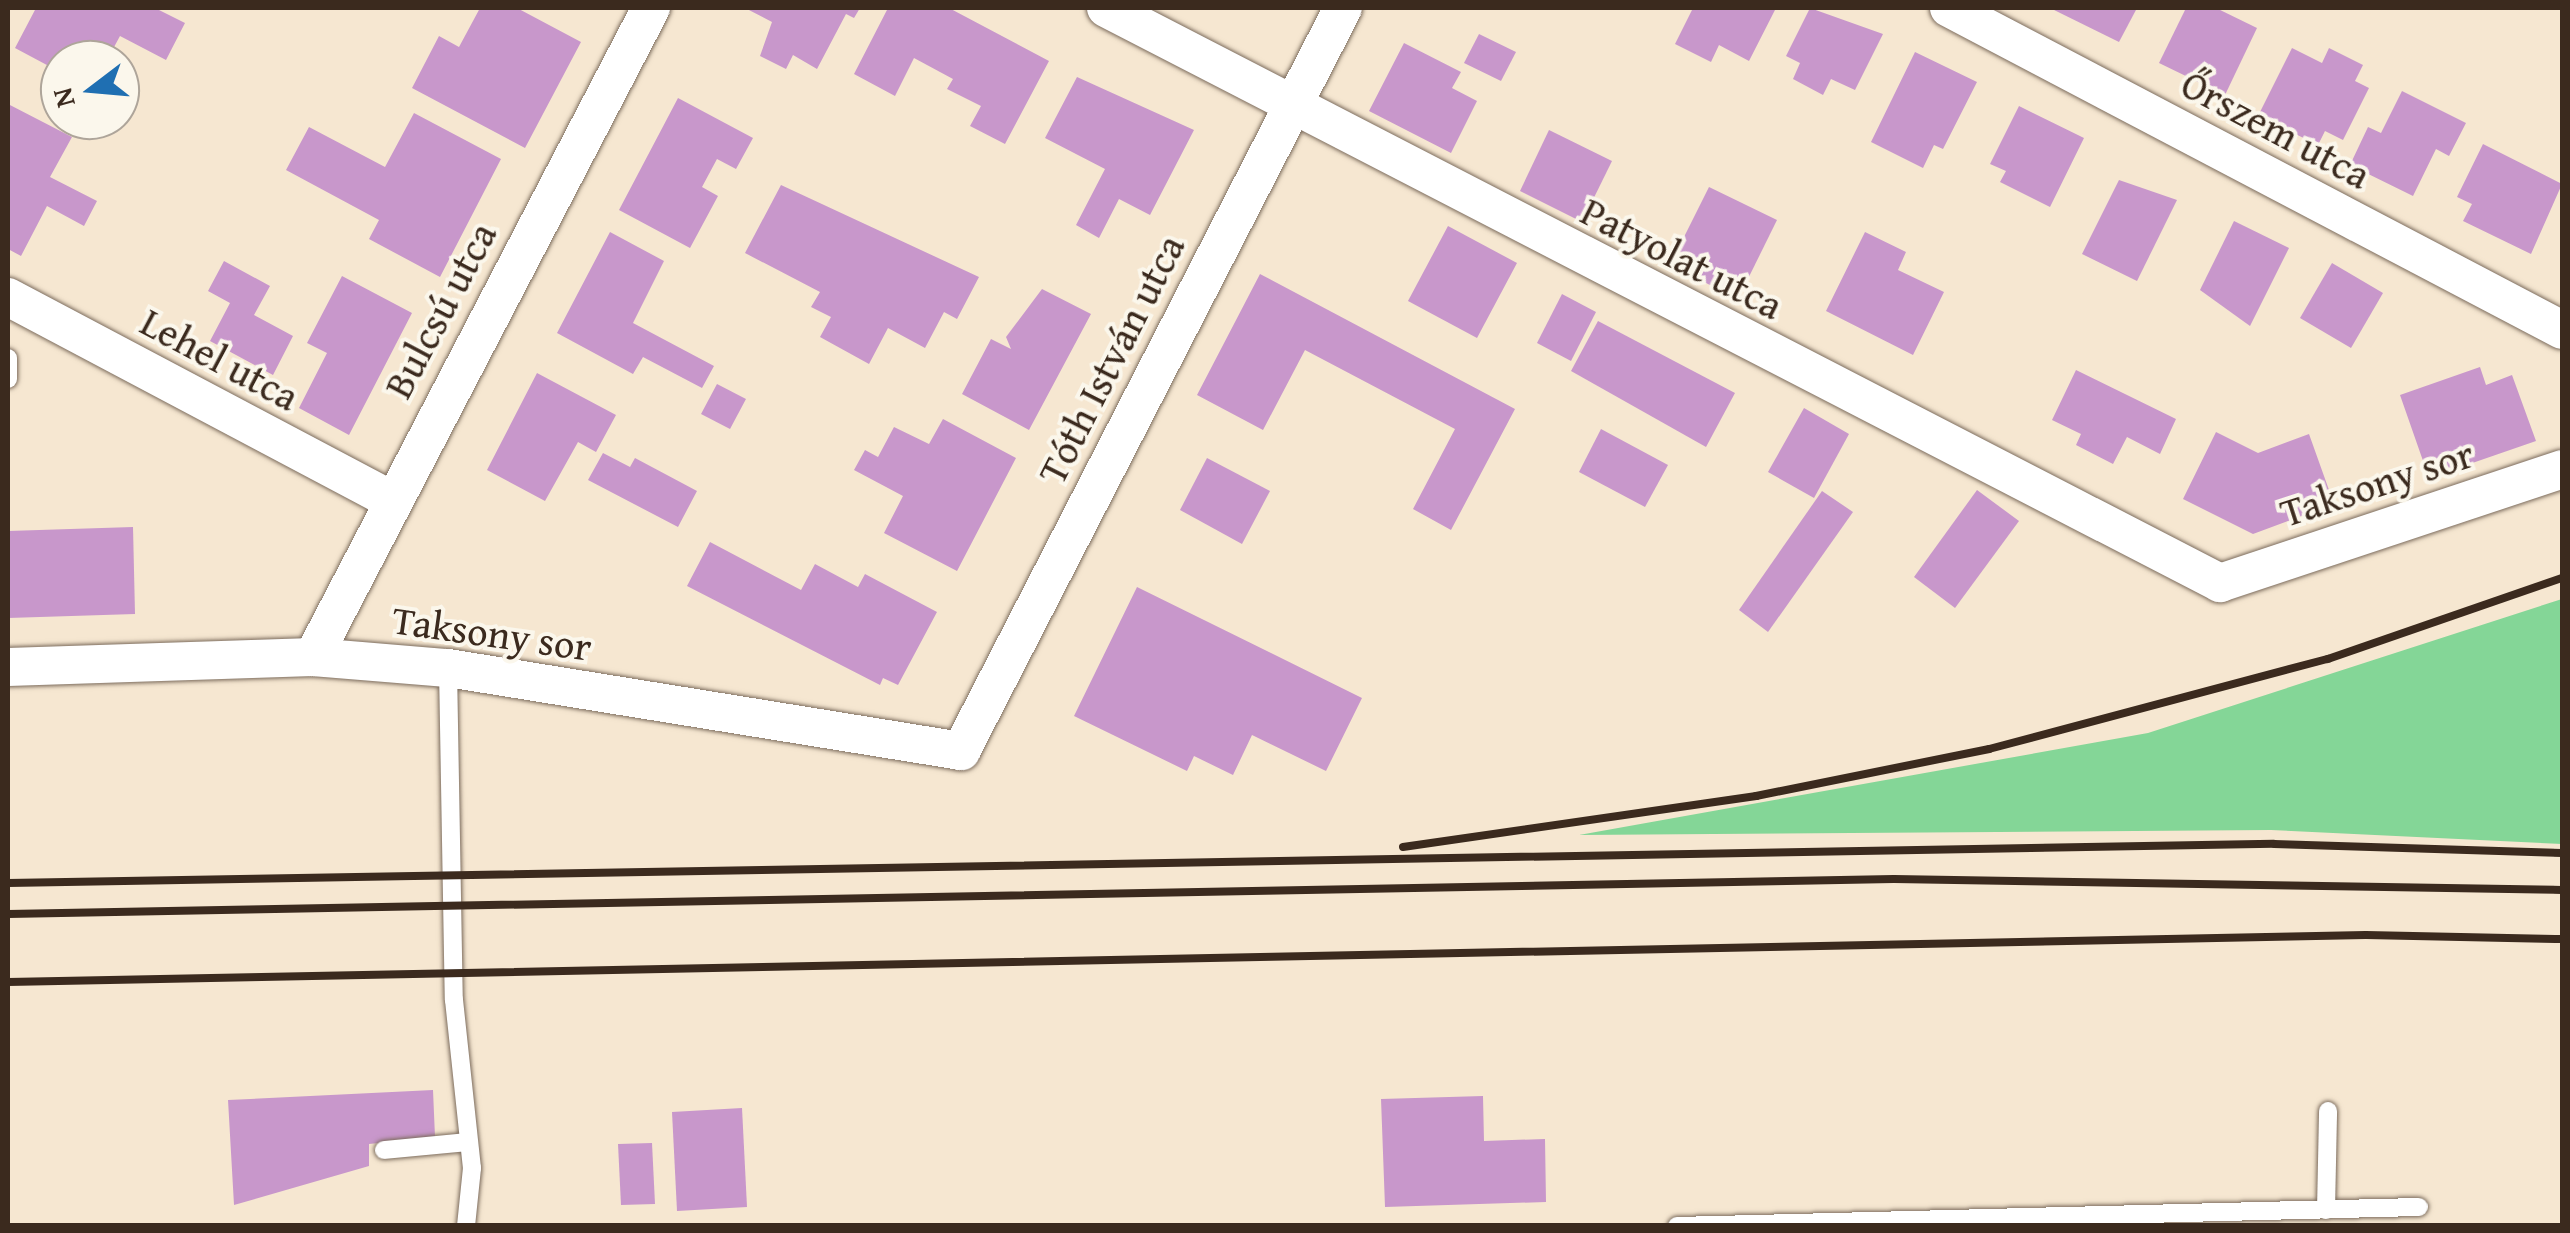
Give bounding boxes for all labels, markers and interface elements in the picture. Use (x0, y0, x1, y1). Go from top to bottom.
north arrow (40, 40, 140, 140)
street label: Őrszem utca (2173, 59, 2379, 199)
text: N (40, 83, 85, 113)
street label: Patyolat utca (1573, 187, 1791, 329)
street label: Bulcsú utca (374, 214, 506, 406)
street label: Tóth István utca (1028, 226, 1194, 492)
street label: Lehel utca (133, 297, 307, 421)
street label: Taksony sor (2274, 429, 2480, 537)
street label: Taksony sor (389, 595, 595, 671)

